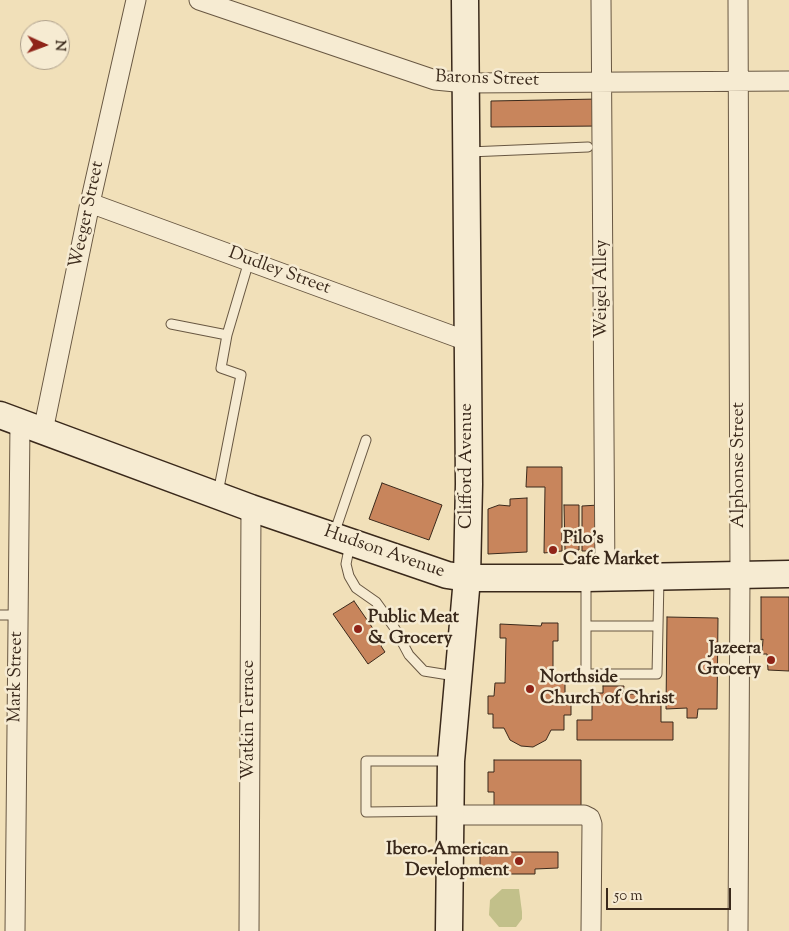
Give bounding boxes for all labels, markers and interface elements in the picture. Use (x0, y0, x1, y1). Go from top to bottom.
north arrow (20, 20, 70, 70)
text: N (49, 40, 69, 51)
street label: Barons Street (435, 67, 539, 93)
street label: Weeger Street (66, 159, 110, 271)
street label: Weigel Alley (592, 239, 614, 339)
street label: Dudley Street (225, 244, 333, 300)
street label: Alphonse Street (729, 402, 751, 528)
street label: Clifford Avenue (457, 403, 479, 529)
street label: Hudson Avenue (321, 522, 447, 584)
place label: Pilo's Cafe Market (563, 529, 659, 572)
marker: Pilo's Cafe Market (547, 544, 559, 556)
place label: Public Meat & Grocery (368, 608, 459, 650)
marker: Public Meat & Grocery (352, 623, 364, 635)
street label: Mark Street (5, 631, 29, 723)
place label: Jazeera Grocery (697, 639, 761, 682)
marker: Jazeera Grocery (765, 654, 777, 666)
street label: Watkin Terrace (239, 660, 261, 780)
place label: Northside Church of Christ (540, 668, 674, 711)
marker: Northside Church of Christ (524, 683, 536, 695)
place label: Ibero-American Development (386, 840, 509, 882)
marker: Ibero-American Development (513, 855, 525, 867)
scale bar (609, 878, 734, 910)
text: 50 m (614, 886, 643, 907)

